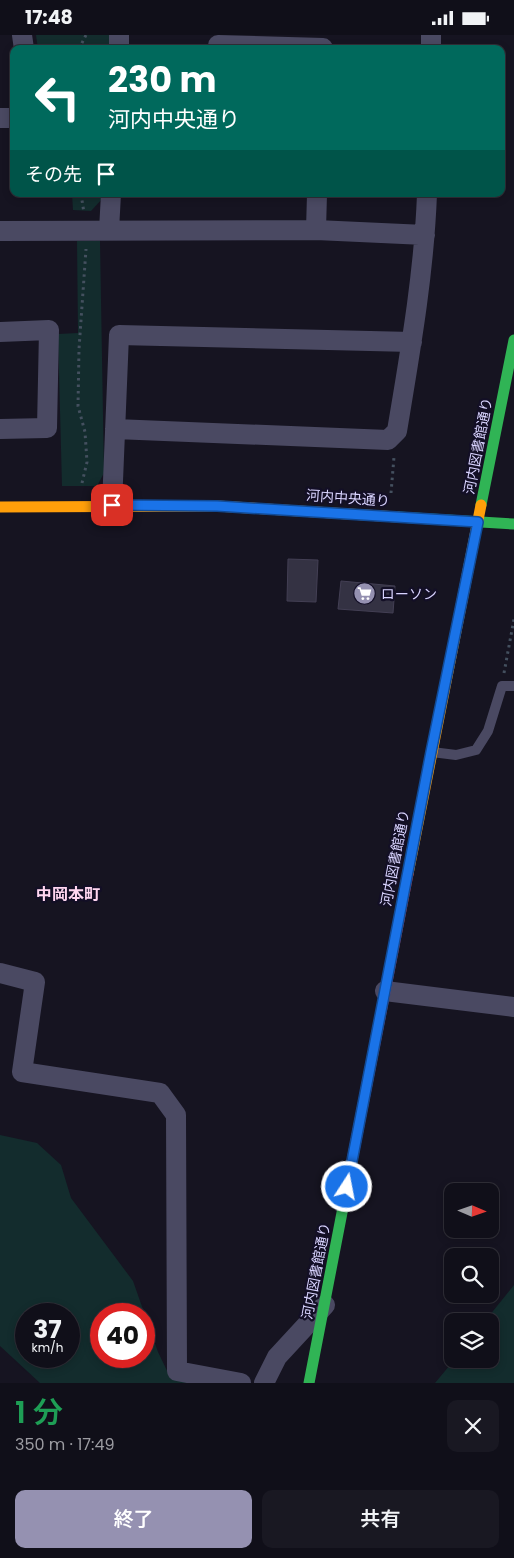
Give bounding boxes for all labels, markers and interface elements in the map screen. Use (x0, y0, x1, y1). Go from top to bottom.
text: 17:48 (25, 4, 73, 31)
text: 230 m (108, 55, 216, 104)
icon: left (25, 65, 90, 130)
text: 河内中央通り (108, 104, 240, 135)
icon: arrive (92, 160, 120, 188)
text: その先 (25, 161, 82, 188)
street label: 河内図書館通り (459, 396, 497, 496)
pin (91, 484, 133, 526)
street label: 河内中央通り (305, 485, 391, 511)
icon: arrive (98, 491, 126, 519)
supermarket icon: ローソン (353, 582, 377, 606)
place label: ローソン (381, 584, 437, 604)
street label: 河内図書館通り (376, 808, 414, 908)
district label: 中岡本町 (36, 883, 100, 906)
position arrow (320, 1160, 372, 1212)
north arrow (444, 1183, 499, 1237)
map controls (444, 1183, 499, 1368)
street label: 河内図書館通り (297, 1221, 335, 1321)
button: search (444, 1248, 499, 1303)
speed limit sign: 40 (90, 1303, 155, 1368)
text: 37 (33, 1312, 62, 1347)
button: layers (444, 1313, 499, 1368)
text: km/h (32, 1339, 63, 1356)
text: 1 分 (15, 1391, 63, 1434)
button: close (447, 1400, 499, 1452)
text: 350 m · 17:49 (15, 1433, 115, 1456)
button: 終了 (15, 1490, 252, 1548)
button: 共有 (262, 1490, 499, 1548)

